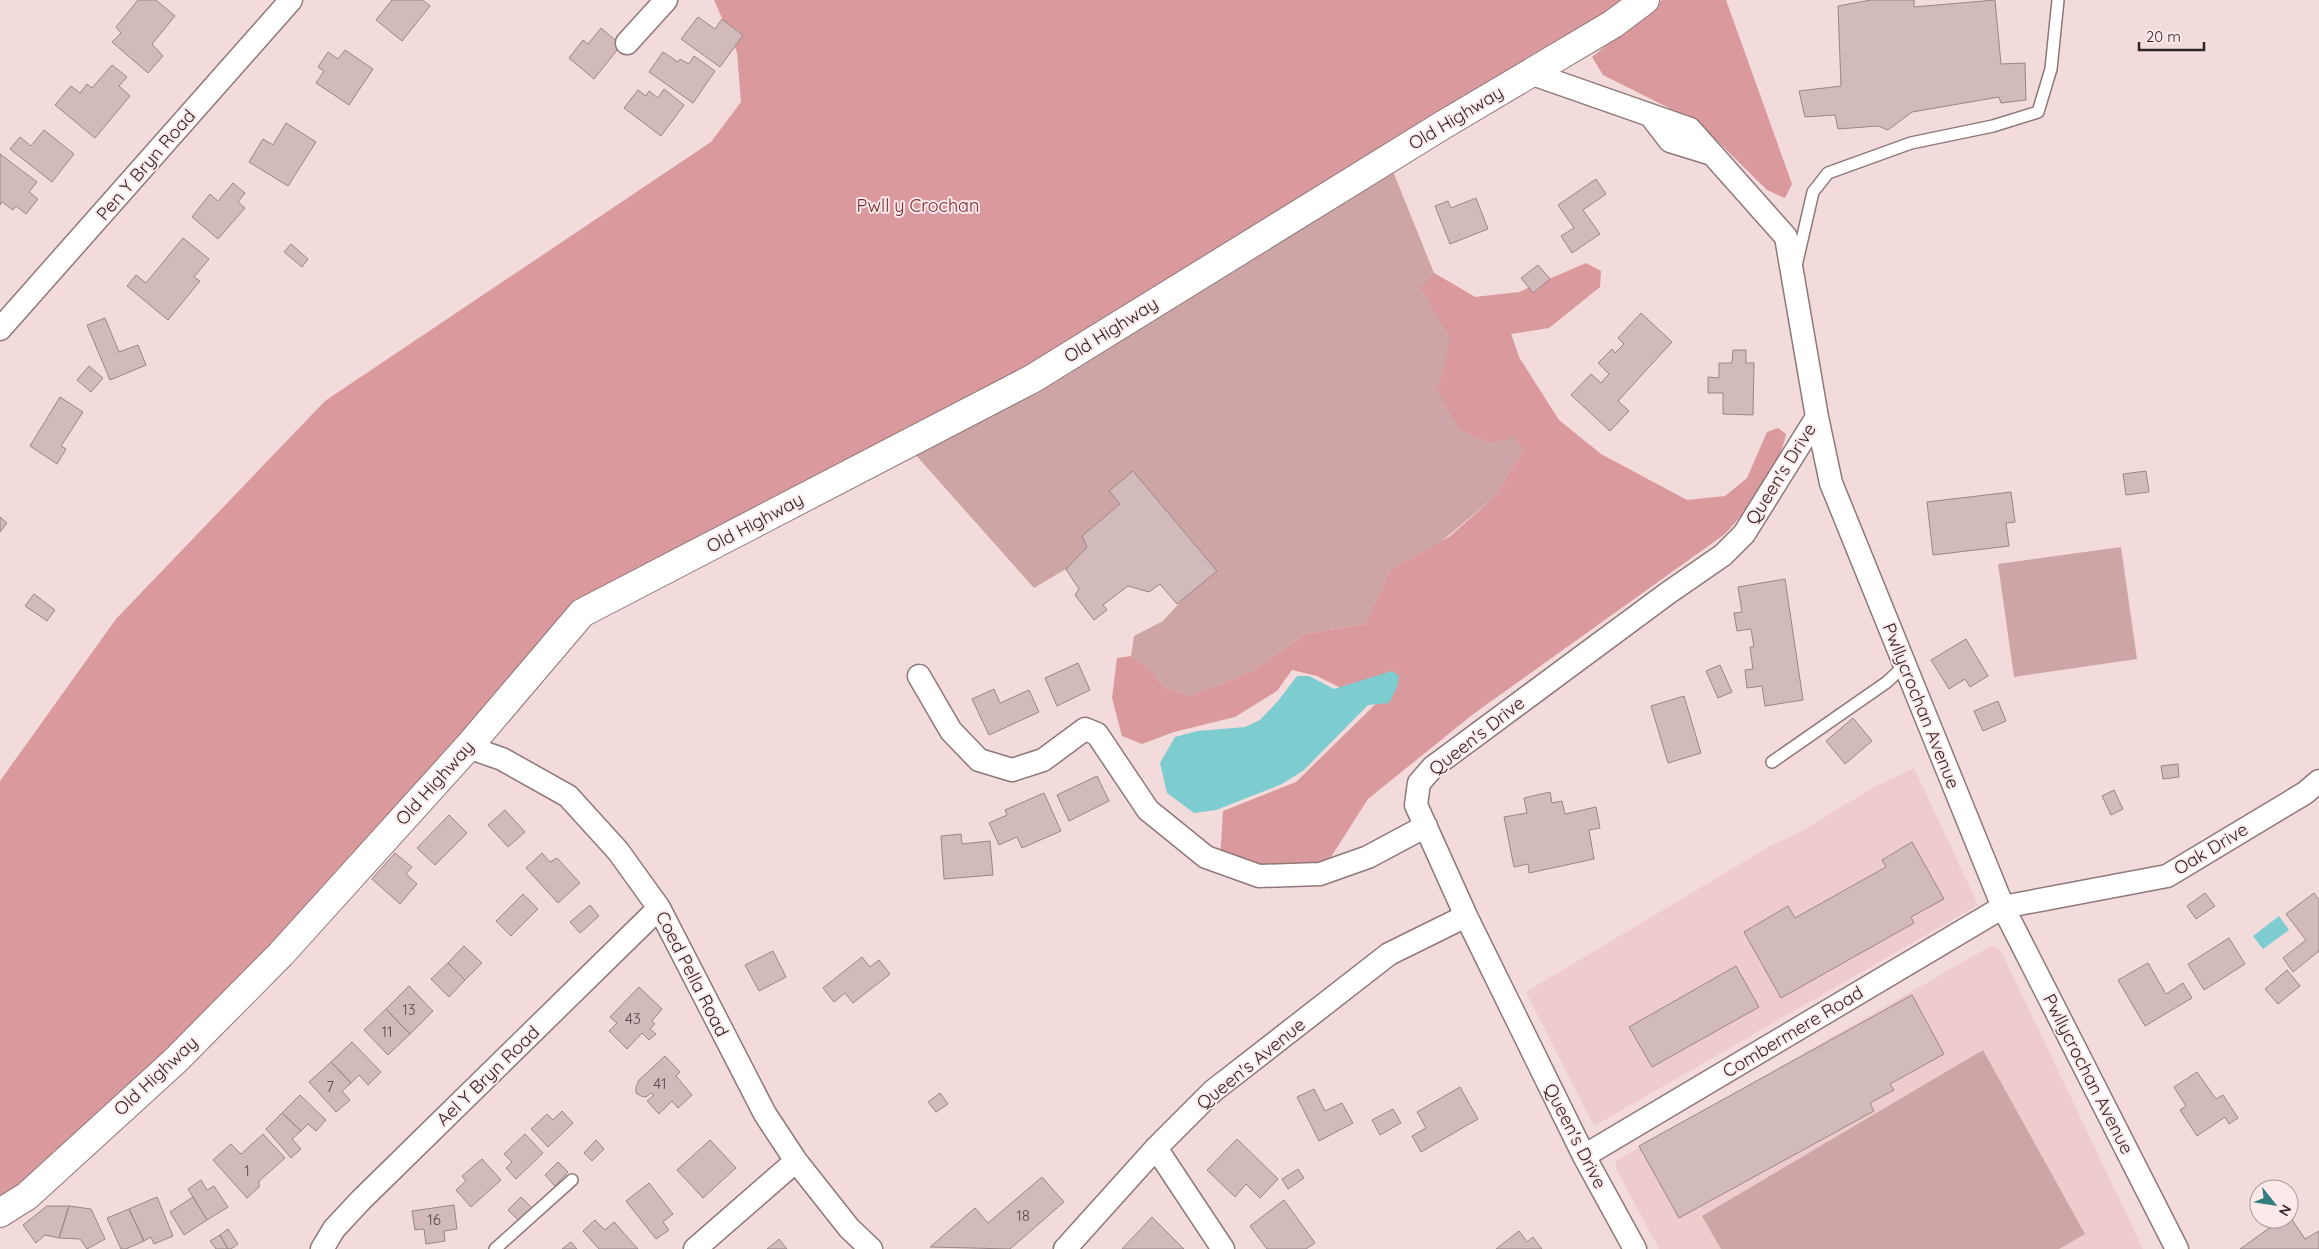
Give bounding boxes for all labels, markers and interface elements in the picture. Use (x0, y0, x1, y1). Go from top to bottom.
scale bar (2139, 20, 2204, 52)
text: 20 m (2146, 27, 2181, 46)
street label: Old Highway (1404, 80, 1507, 155)
street label: Pen Y Bryn Road (91, 104, 200, 225)
park label: Pwll y Crochan (857, 194, 979, 217)
street label: Old Highway (1059, 292, 1162, 368)
street label: Queen's Drive (1740, 419, 1821, 529)
street label: Old Highway (702, 487, 807, 558)
street label: Pwllycrochan Avenue (1878, 620, 1965, 792)
street label: Queen's Drive (1424, 691, 1529, 780)
street label: Old Highway (390, 735, 479, 830)
street label: Oak Drive (2169, 817, 2252, 880)
street label: Coed Pella Road (651, 907, 734, 1041)
street label: Combermere Road (1718, 981, 1867, 1083)
street label: Pwllycrochan Avenue (2038, 990, 2139, 1158)
house number: 13 (402, 1000, 416, 1019)
house number: 43 (625, 1009, 641, 1028)
street label: Queen's Avenue (1192, 1013, 1310, 1115)
street label: Ael Y Bryn Road (431, 1021, 544, 1131)
house number: 11 (381, 1022, 393, 1041)
street label: Old Highway (109, 1031, 202, 1120)
house number: 41 (653, 1074, 667, 1093)
house number: 7 (326, 1077, 334, 1096)
street label: Queen's Drive (1539, 1079, 1612, 1192)
house number: 1 (244, 1161, 250, 1180)
north arrow (2249, 1179, 2299, 1229)
text: N (2275, 1202, 2296, 1219)
house number: 18 (1016, 1206, 1030, 1225)
house number: 16 (427, 1210, 441, 1229)

